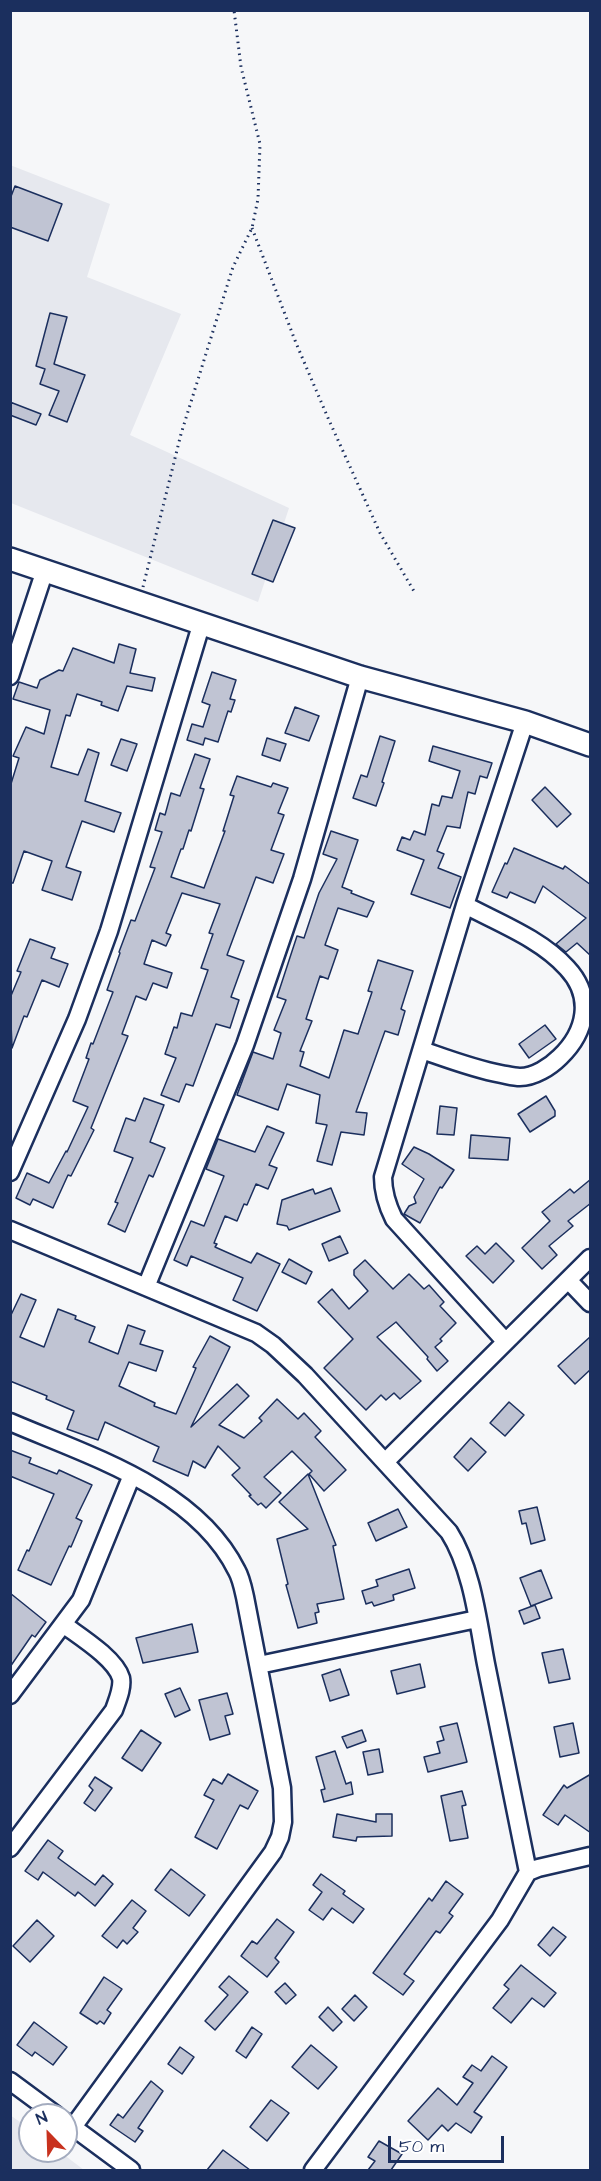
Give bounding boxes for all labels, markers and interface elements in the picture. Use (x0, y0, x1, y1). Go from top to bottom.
north arrow (18, 2103, 78, 2163)
text: N (33, 2106, 51, 2130)
scale bar (391, 2124, 506, 2162)
text: 50 m (399, 2134, 444, 2159)

